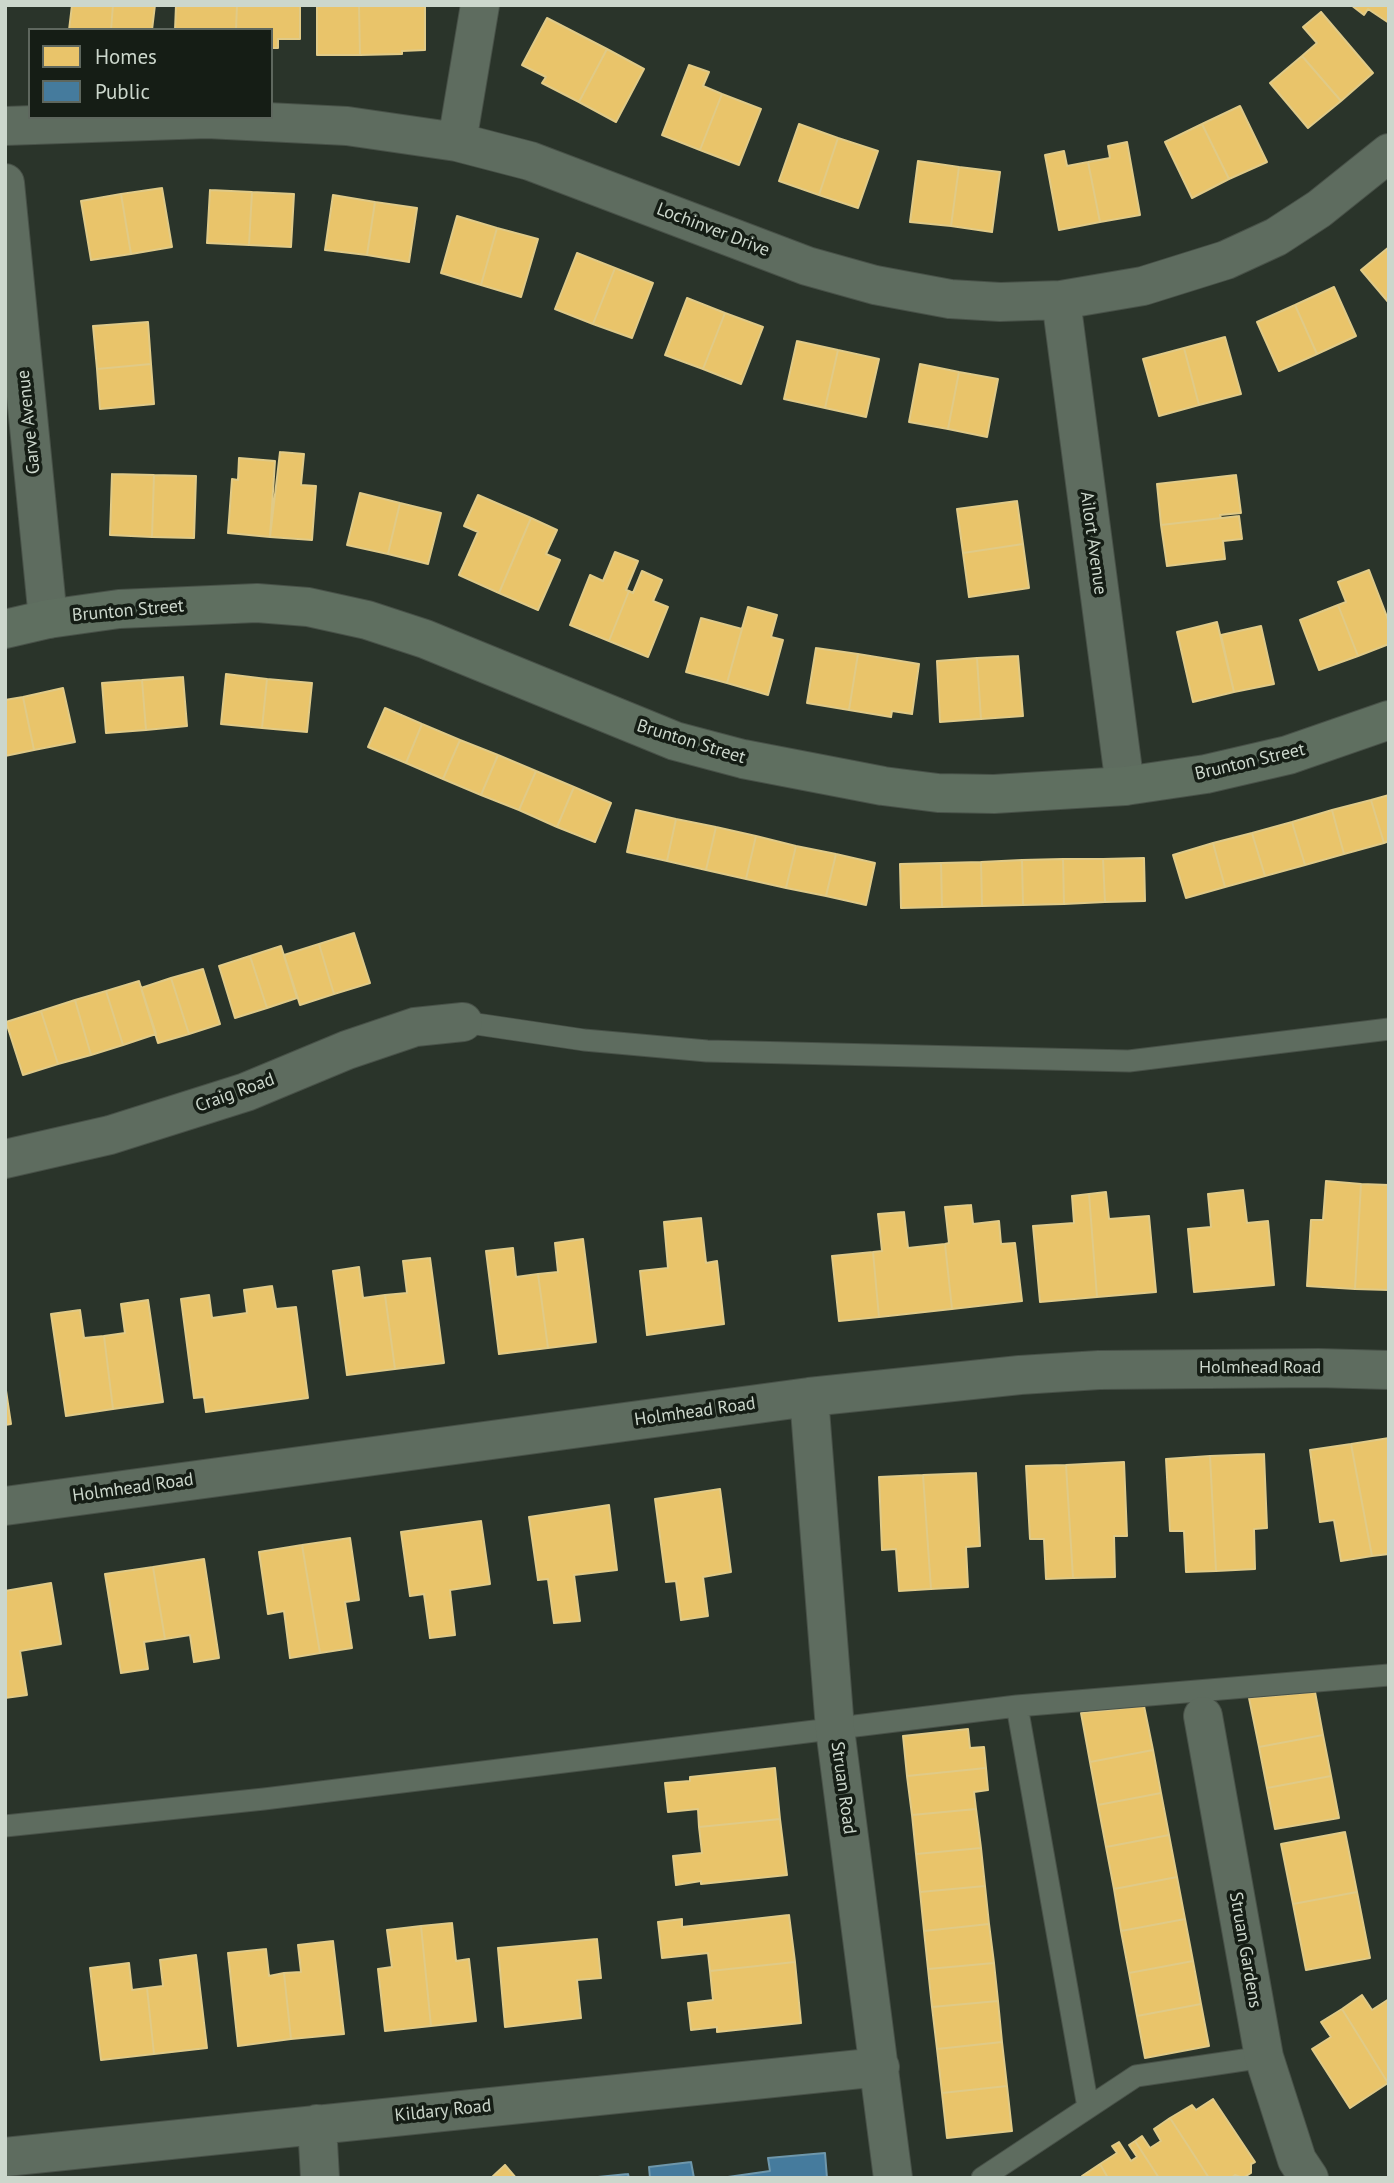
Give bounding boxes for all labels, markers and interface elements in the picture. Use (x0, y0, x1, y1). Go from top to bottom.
legend (28, 28, 273, 119)
text: Homes (95, 43, 157, 70)
text: Public (95, 78, 150, 105)
street label: Lochinver Drive (653, 199, 773, 261)
street label: Garve Avenue (13, 369, 45, 475)
street label: Ailort Avenue (1075, 490, 1111, 596)
street label: Brunton Street (71, 595, 185, 627)
street label: Brunton Street (634, 715, 748, 769)
street label: Brunton Street (1193, 739, 1307, 785)
street label: Craig Road (193, 1069, 277, 1117)
street label: Holmhead Road (1199, 1357, 1321, 1379)
street label: Holmhead Road (633, 1393, 757, 1431)
street label: Holmhead Road (71, 1469, 195, 1507)
street label: Struan Road (826, 1740, 860, 1836)
street label: Struan Gardens (1224, 1890, 1266, 2010)
street label: Kildary Road (394, 2095, 492, 2127)

